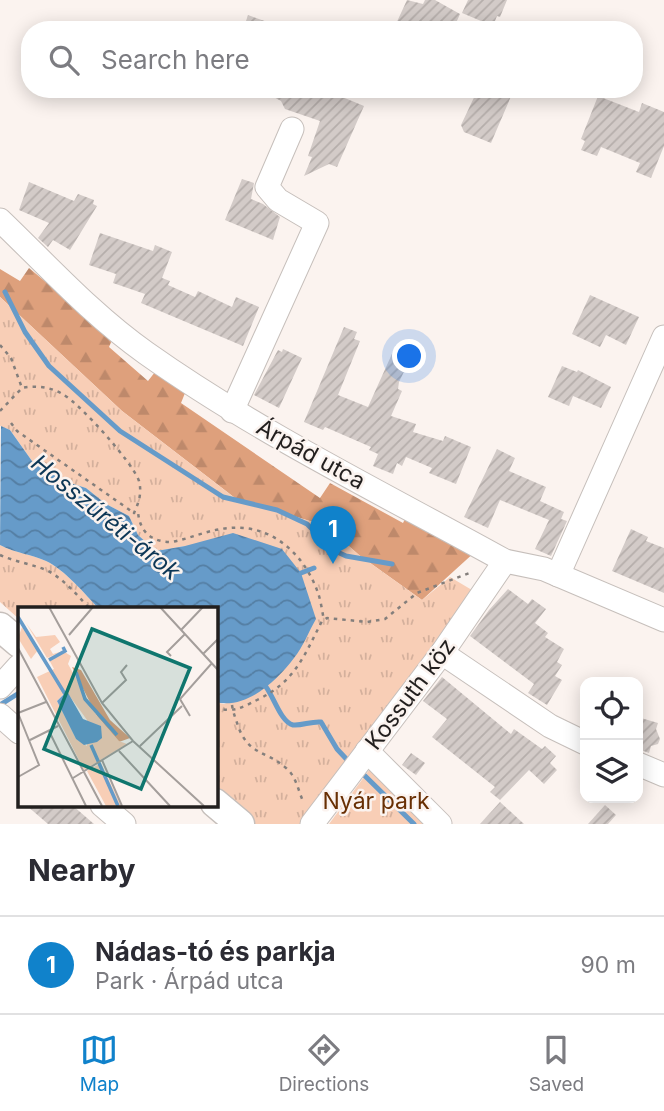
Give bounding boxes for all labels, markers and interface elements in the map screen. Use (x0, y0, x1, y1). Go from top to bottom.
search box (21, 21, 643, 98)
icon: search (45, 41, 83, 79)
text: Search here (101, 44, 250, 75)
your location (392, 339, 426, 373)
street label: Árpád utca (252, 413, 370, 495)
water label: Hosszúréti-árok (26, 448, 187, 586)
pin: 1 (310, 506, 356, 564)
inset map (18, 607, 217, 806)
street label: Kossuth köz (359, 633, 461, 755)
map controls (580, 677, 643, 803)
button: locate (580, 677, 643, 740)
button: layers (580, 740, 643, 803)
park label: Nyár park (322, 787, 430, 815)
text: Nearby (28, 852, 136, 888)
text: Nádas-tó és parkja (95, 936, 336, 967)
text: 1 (46, 951, 56, 979)
text: 90 m (581, 951, 636, 979)
text: Park · Árpád utca (95, 967, 284, 995)
tab: Map (80, 1031, 119, 1096)
tab: Directions (279, 1031, 369, 1096)
tab: Saved (529, 1031, 584, 1096)

